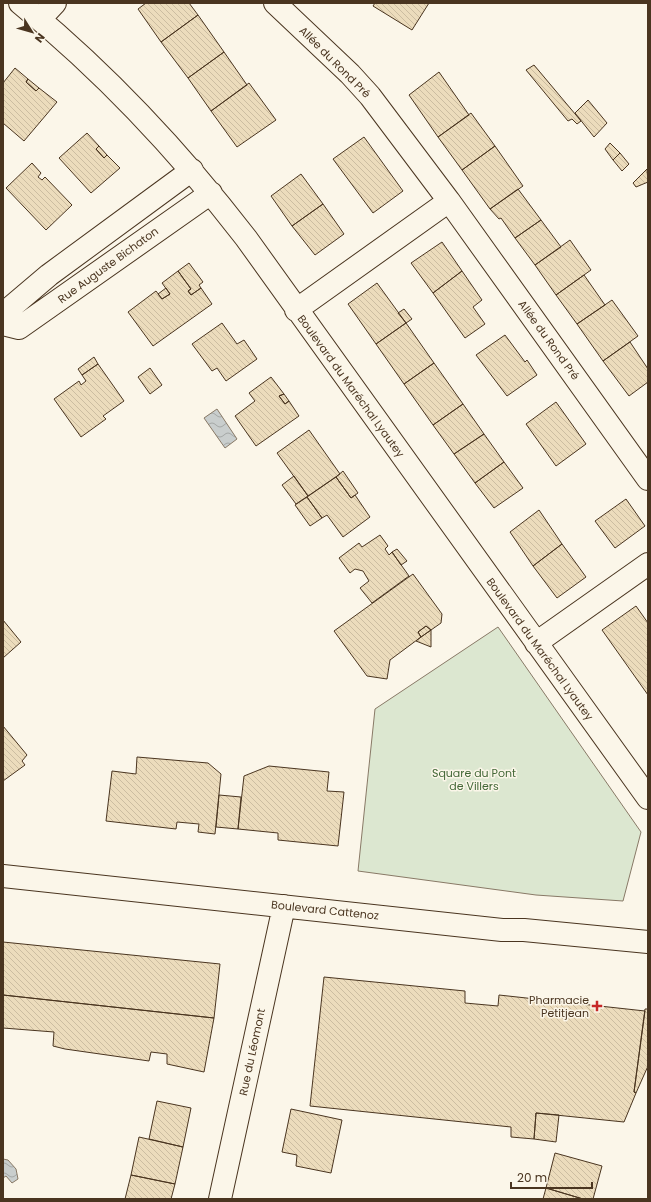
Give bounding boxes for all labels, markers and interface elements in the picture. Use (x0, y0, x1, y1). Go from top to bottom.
north arrow (12, 12, 52, 52)
street label: Allée du Rond Pré (296, 23, 374, 101)
text: N (31, 30, 49, 46)
street label: Rue Auguste Bichaton (55, 223, 161, 307)
street label: Allée du Rond Pré (515, 297, 584, 383)
street label: Boulevard du Maréchal Lyautey (294, 311, 409, 461)
street label: Boulevard du Maréchal Lyautey (483, 574, 598, 724)
park label: Square du Pont de Villers (432, 765, 516, 794)
street label: Boulevard Cattenoz (270, 896, 380, 924)
place label: Pharmacie Petitjean (529, 992, 589, 1021)
marker: Pharmacie Petitjean (592, 1001, 602, 1011)
street label: Rue du Léomont (235, 1007, 269, 1097)
scale bar (511, 1164, 592, 1190)
text: 20 m (517, 1169, 547, 1186)

